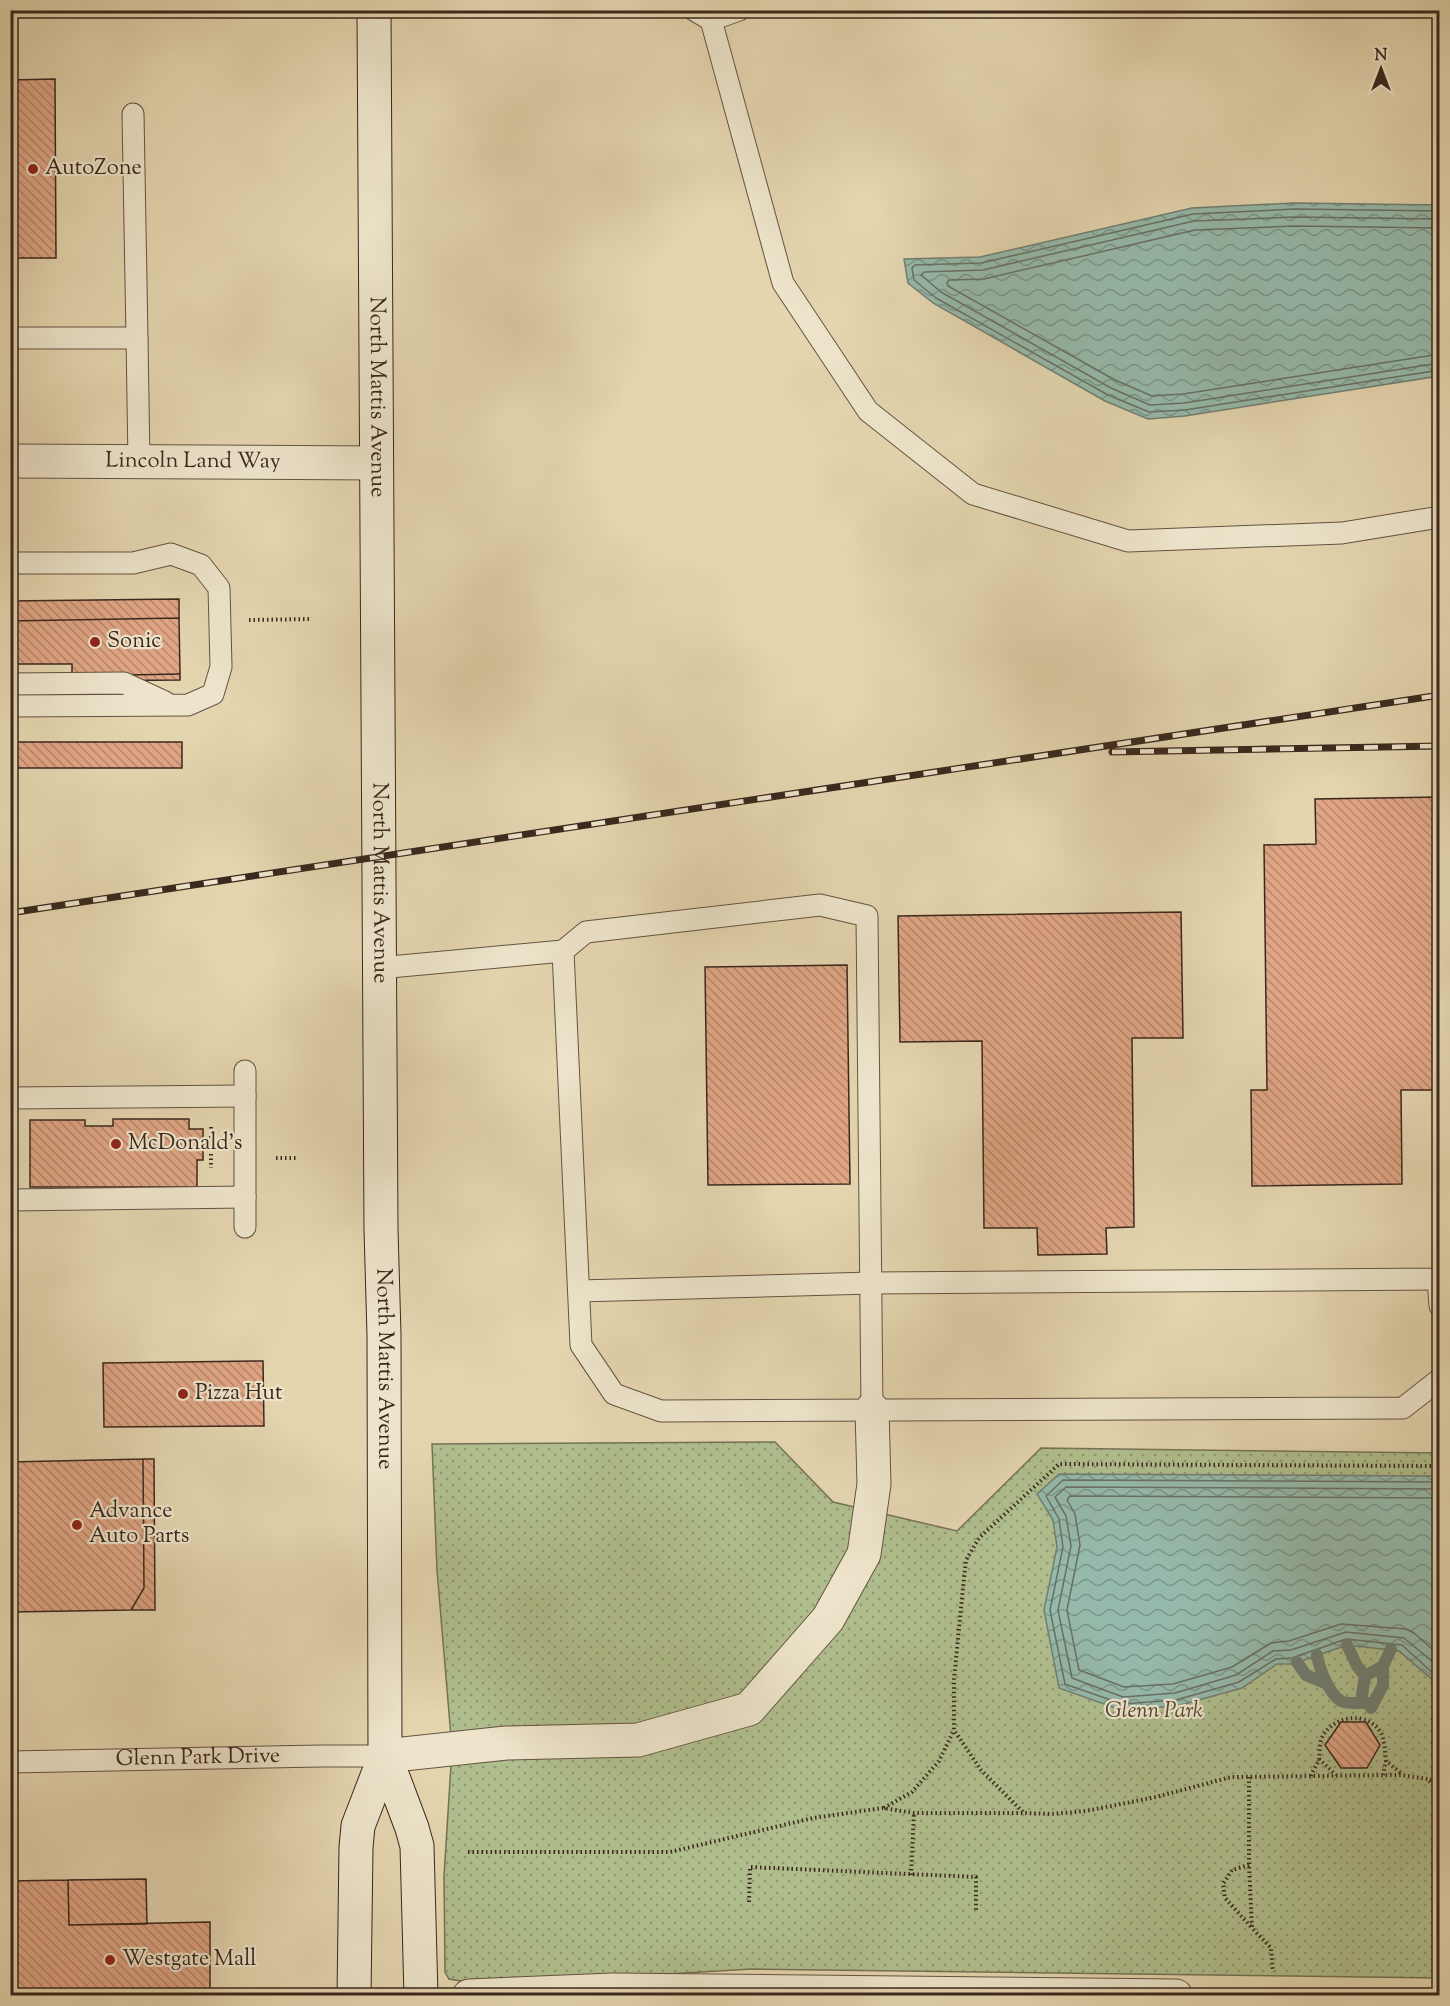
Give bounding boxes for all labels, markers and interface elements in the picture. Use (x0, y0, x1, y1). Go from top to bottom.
north arrow (1351, 39, 1411, 99)
text: N (1375, 45, 1388, 68)
place label: AutoZone (45, 153, 142, 185)
marker: AutoZone (26, 162, 40, 176)
street label: North Mattis Avenue (360, 296, 393, 498)
street label: Lincoln Land Way (105, 446, 281, 478)
place label: Sonic (107, 626, 161, 658)
marker: Sonic (88, 635, 102, 649)
street label: North Mattis Avenue (362, 782, 396, 984)
place label: McDonald's (128, 1128, 242, 1160)
marker: McDonald's (109, 1137, 123, 1151)
street label: North Mattis Avenue (366, 1268, 400, 1470)
place label: Pizza Hut (195, 1378, 283, 1410)
marker: Pizza Hut (176, 1387, 190, 1401)
place label: Advance Auto Parts (89, 1496, 189, 1553)
marker: Advance Auto Parts (70, 1518, 84, 1532)
park label: Glenn Park (1105, 1696, 1203, 1728)
street label: Glenn Park Drive (115, 1741, 281, 1776)
place label: Westgate Mall (122, 1944, 256, 1976)
marker: Westgate Mall (103, 1953, 117, 1967)

